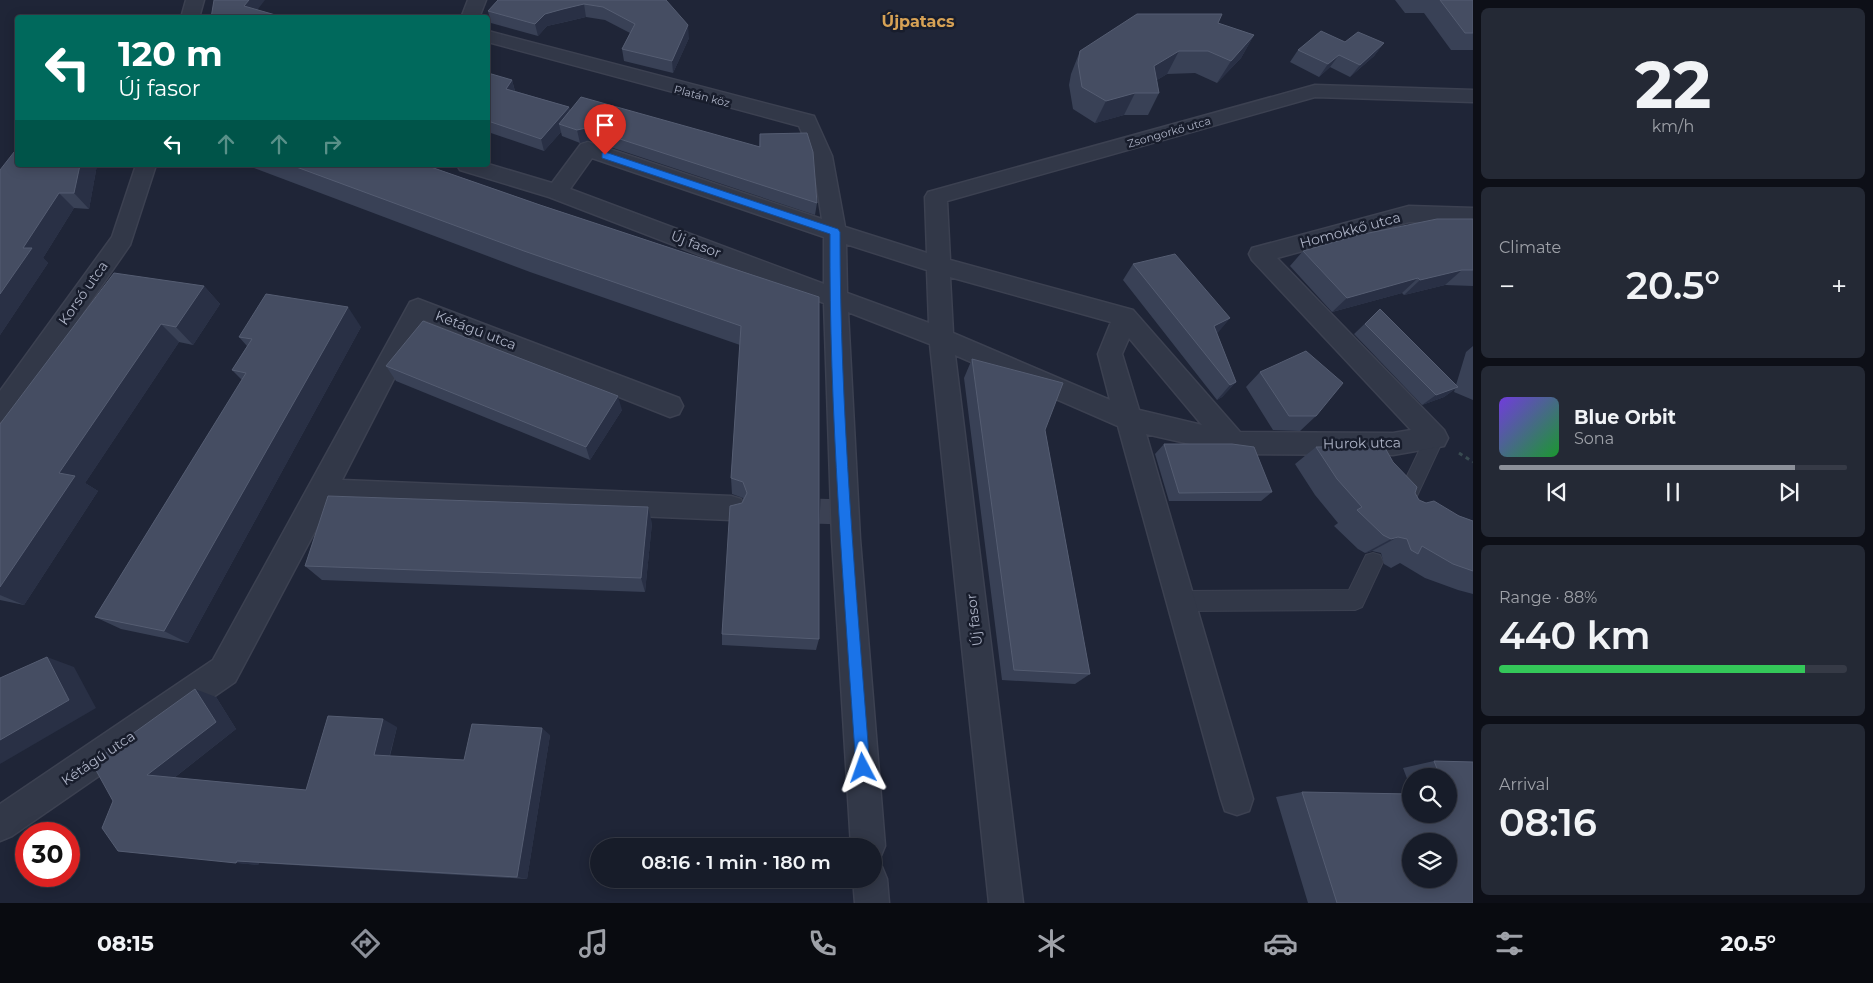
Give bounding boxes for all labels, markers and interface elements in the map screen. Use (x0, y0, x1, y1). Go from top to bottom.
district label: Újpatacs (882, 12, 955, 31)
text: 120 m (118, 32, 223, 75)
icon: left (35, 35, 100, 100)
text: 22 (1635, 45, 1711, 124)
text: Új fasor (118, 75, 201, 102)
street label: Platán köz (673, 82, 732, 110)
pin (584, 104, 626, 155)
icon: arrive (591, 111, 619, 139)
street label: Zsongorkő utca (1126, 113, 1212, 151)
text: km/h (1652, 117, 1694, 136)
icon: left (159, 130, 187, 158)
icon: ahead (212, 130, 240, 158)
icon: ahead (265, 130, 293, 158)
icon: right (318, 130, 346, 158)
street label: Homokkő utca (1298, 208, 1402, 252)
street label: Új fasor (668, 226, 724, 262)
text: Climate (1499, 238, 1561, 257)
street label: Korsó utca (54, 257, 112, 329)
text: 20.5° (1626, 262, 1720, 309)
text: − (1499, 269, 1515, 303)
text: + (1831, 269, 1847, 303)
street label: Kétágú utca (433, 306, 519, 354)
text: Blue Orbit (1574, 406, 1676, 429)
text: Sona (1574, 429, 1614, 448)
street label: Hurok utca (1323, 433, 1401, 453)
icon: previous (1543, 478, 1571, 506)
icon: pause (1659, 478, 1687, 506)
icon: next (1775, 478, 1803, 506)
text: Range · 88% (1499, 588, 1597, 607)
street label: Új fasor (962, 592, 986, 647)
text: 440 km (1499, 612, 1651, 659)
street label: Kétágú utca (58, 727, 138, 789)
position arrow (836, 741, 888, 793)
map controls (1402, 768, 1457, 888)
button: search (1402, 768, 1457, 823)
text: Arrival (1499, 775, 1549, 794)
text: 08:16 (1499, 799, 1597, 846)
speed limit sign: 30 (15, 822, 80, 887)
button: layers (1402, 833, 1457, 888)
text: 08:16 · 1 min · 180 m (641, 851, 831, 874)
icon: directions (348, 926, 383, 961)
icon: music (576, 926, 611, 961)
icon: phone (805, 926, 840, 961)
icon: climate (1034, 926, 1069, 961)
icon: car (1263, 926, 1298, 961)
icon: filters (1492, 926, 1527, 961)
text: 08:15 (97, 930, 154, 957)
text: 20.5° (1721, 930, 1776, 957)

